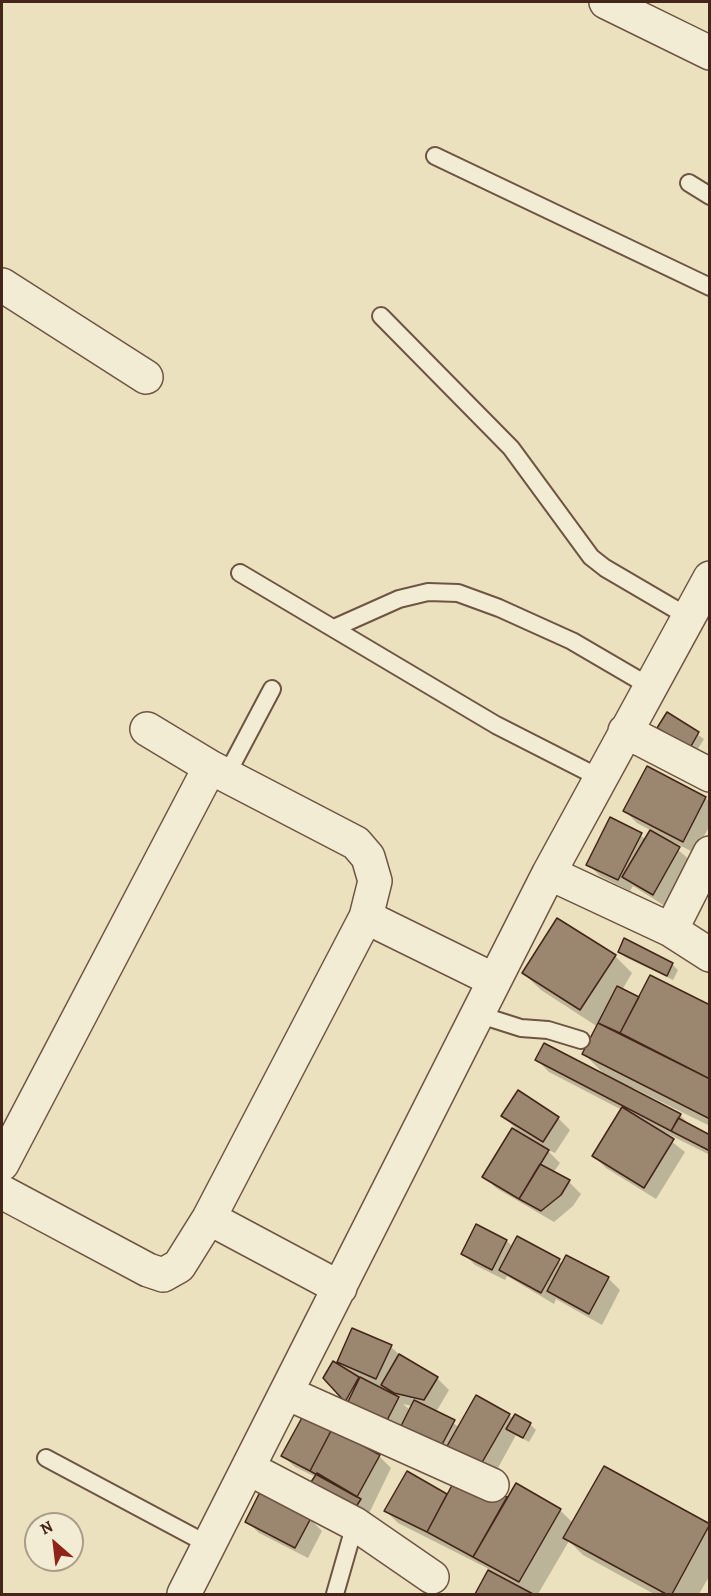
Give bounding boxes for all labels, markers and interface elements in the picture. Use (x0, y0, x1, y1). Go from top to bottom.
north arrow (24, 1512, 84, 1572)
text: N (36, 1515, 57, 1540)

